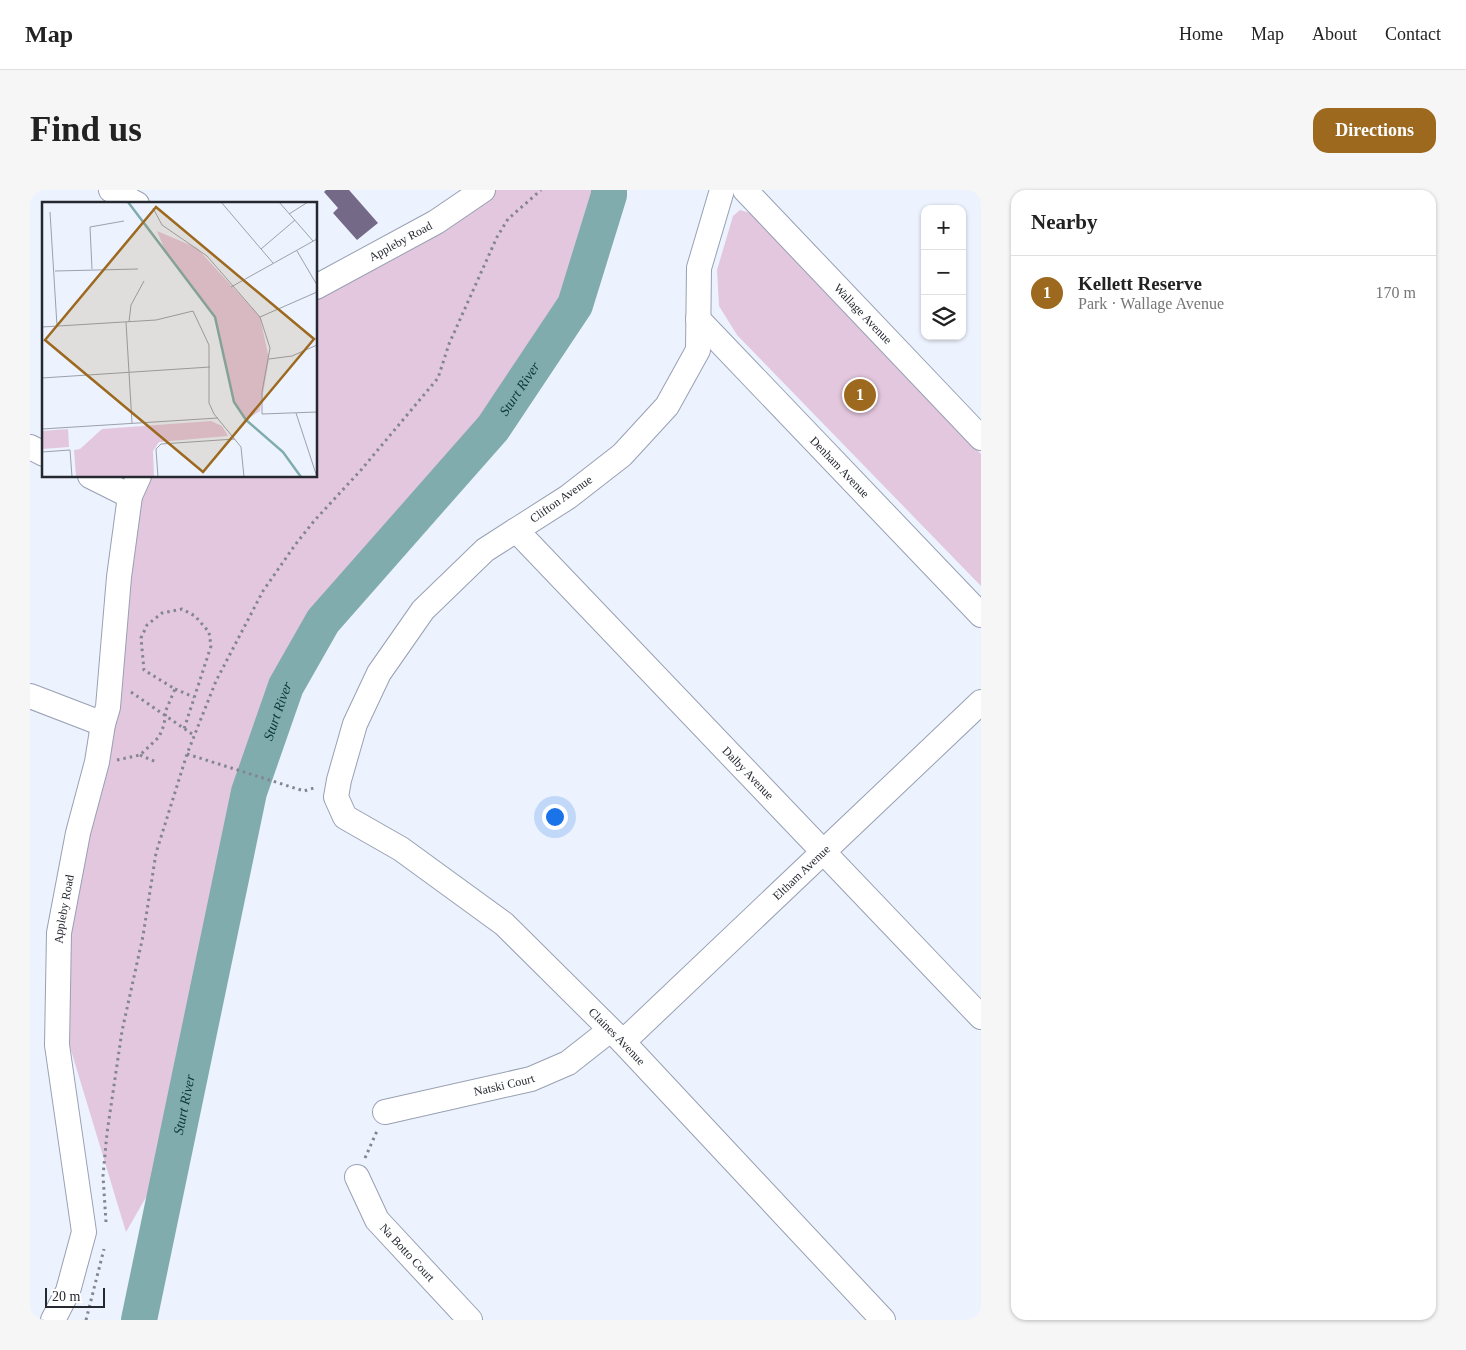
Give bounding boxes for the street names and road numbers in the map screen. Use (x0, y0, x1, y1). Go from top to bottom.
street label: Appleby Road (366, 219, 434, 264)
street label: Wallage Avenue (831, 281, 895, 347)
street label: Denham Avenue (807, 434, 872, 501)
street label: Clifton Avenue (527, 472, 595, 526)
street label: Dalby Avenue (719, 744, 777, 802)
street label: Eltham Avenue (770, 842, 833, 903)
street label: Appleby Road (52, 874, 77, 944)
street label: Claines Avenue (586, 1005, 648, 1068)
street label: Natski Court (472, 1071, 537, 1099)
street label: Na Botto Court (377, 1221, 438, 1285)

